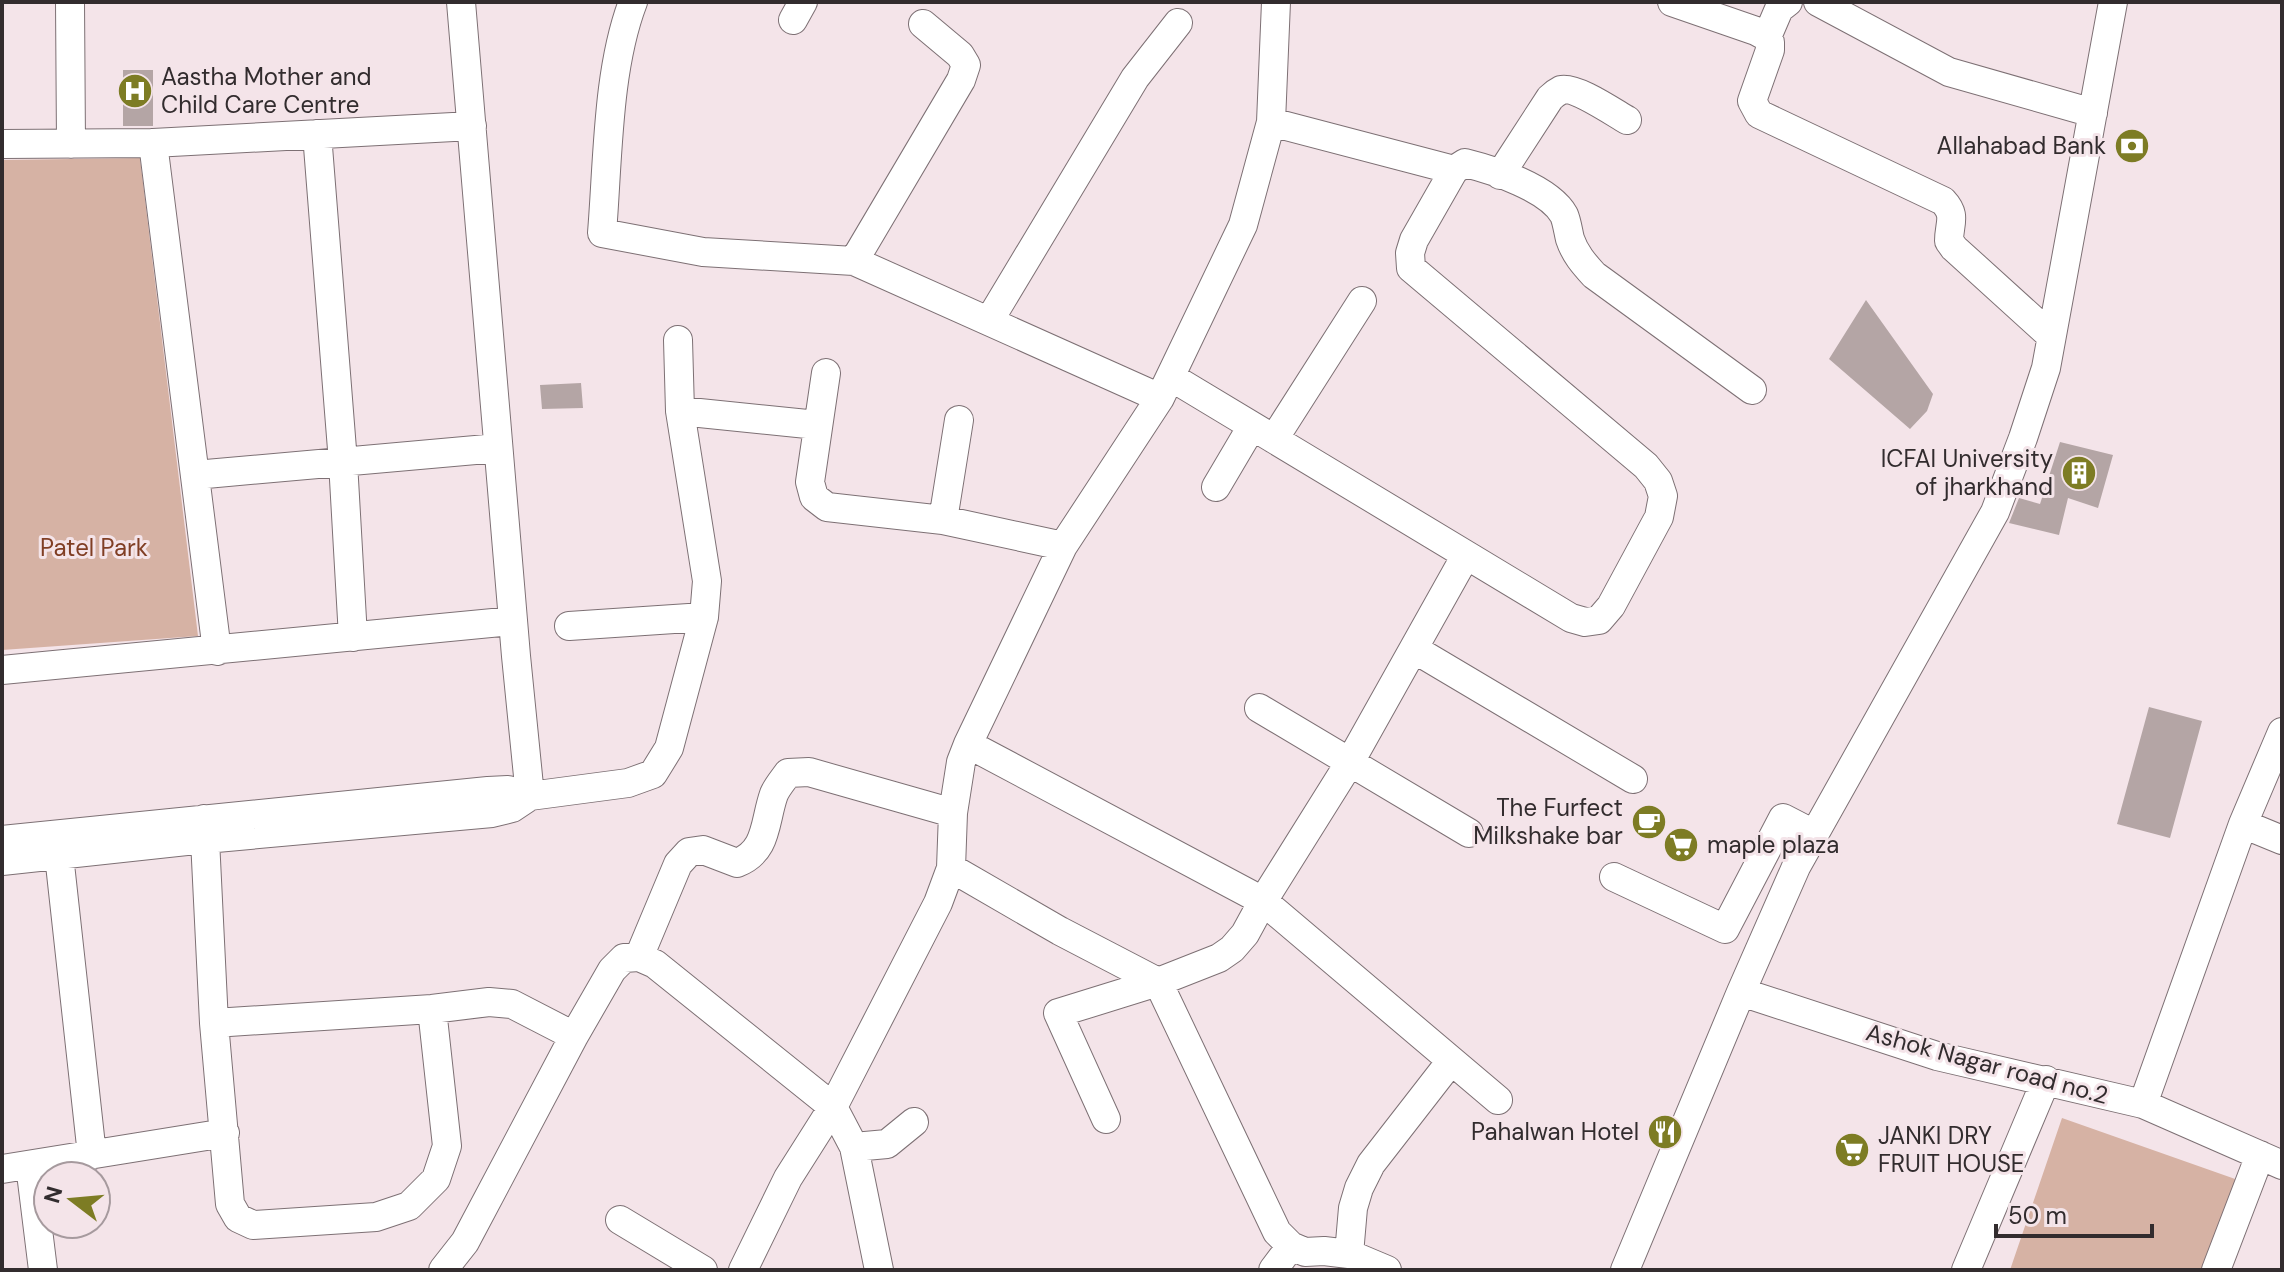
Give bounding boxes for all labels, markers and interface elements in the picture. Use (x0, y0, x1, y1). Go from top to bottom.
place label: Aastha Mother and Child Care Centre (161, 61, 372, 120)
hospital icon: Aastha Mother and Child Care Centre (116, 72, 154, 110)
bank icon: Allahabad Bank (2113, 127, 2151, 165)
place label: Allahabad Bank (1937, 130, 2106, 161)
place label: ICFAI University of jharkhand (1881, 443, 2053, 502)
building icon: ICFAI University of jharkhand (2060, 454, 2098, 492)
park label: Patel Park (40, 532, 148, 563)
place label: The Furfect Milkshake bar (1473, 792, 1623, 851)
cafe icon: The Furfect Milkshake bar (1630, 803, 1668, 841)
supermarket icon: maple plaza (1662, 826, 1700, 864)
place label: maple plaza (1707, 829, 1839, 860)
street label: Ashok Nagar road no.2 (1863, 1016, 2112, 1111)
restaurant icon: Pahalwan Hotel (1646, 1113, 1684, 1151)
place label: Pahalwan Hotel (1471, 1116, 1639, 1147)
place label: JANKI DRY FRUIT HOUSE (1878, 1120, 2024, 1179)
supermarket icon: JANKI DRY FRUIT HOUSE (1833, 1131, 1871, 1169)
north arrow (32, 1160, 112, 1240)
text: N (37, 1183, 69, 1206)
scale bar (1996, 1188, 2152, 1238)
text: 50 m (2008, 1200, 2067, 1231)

